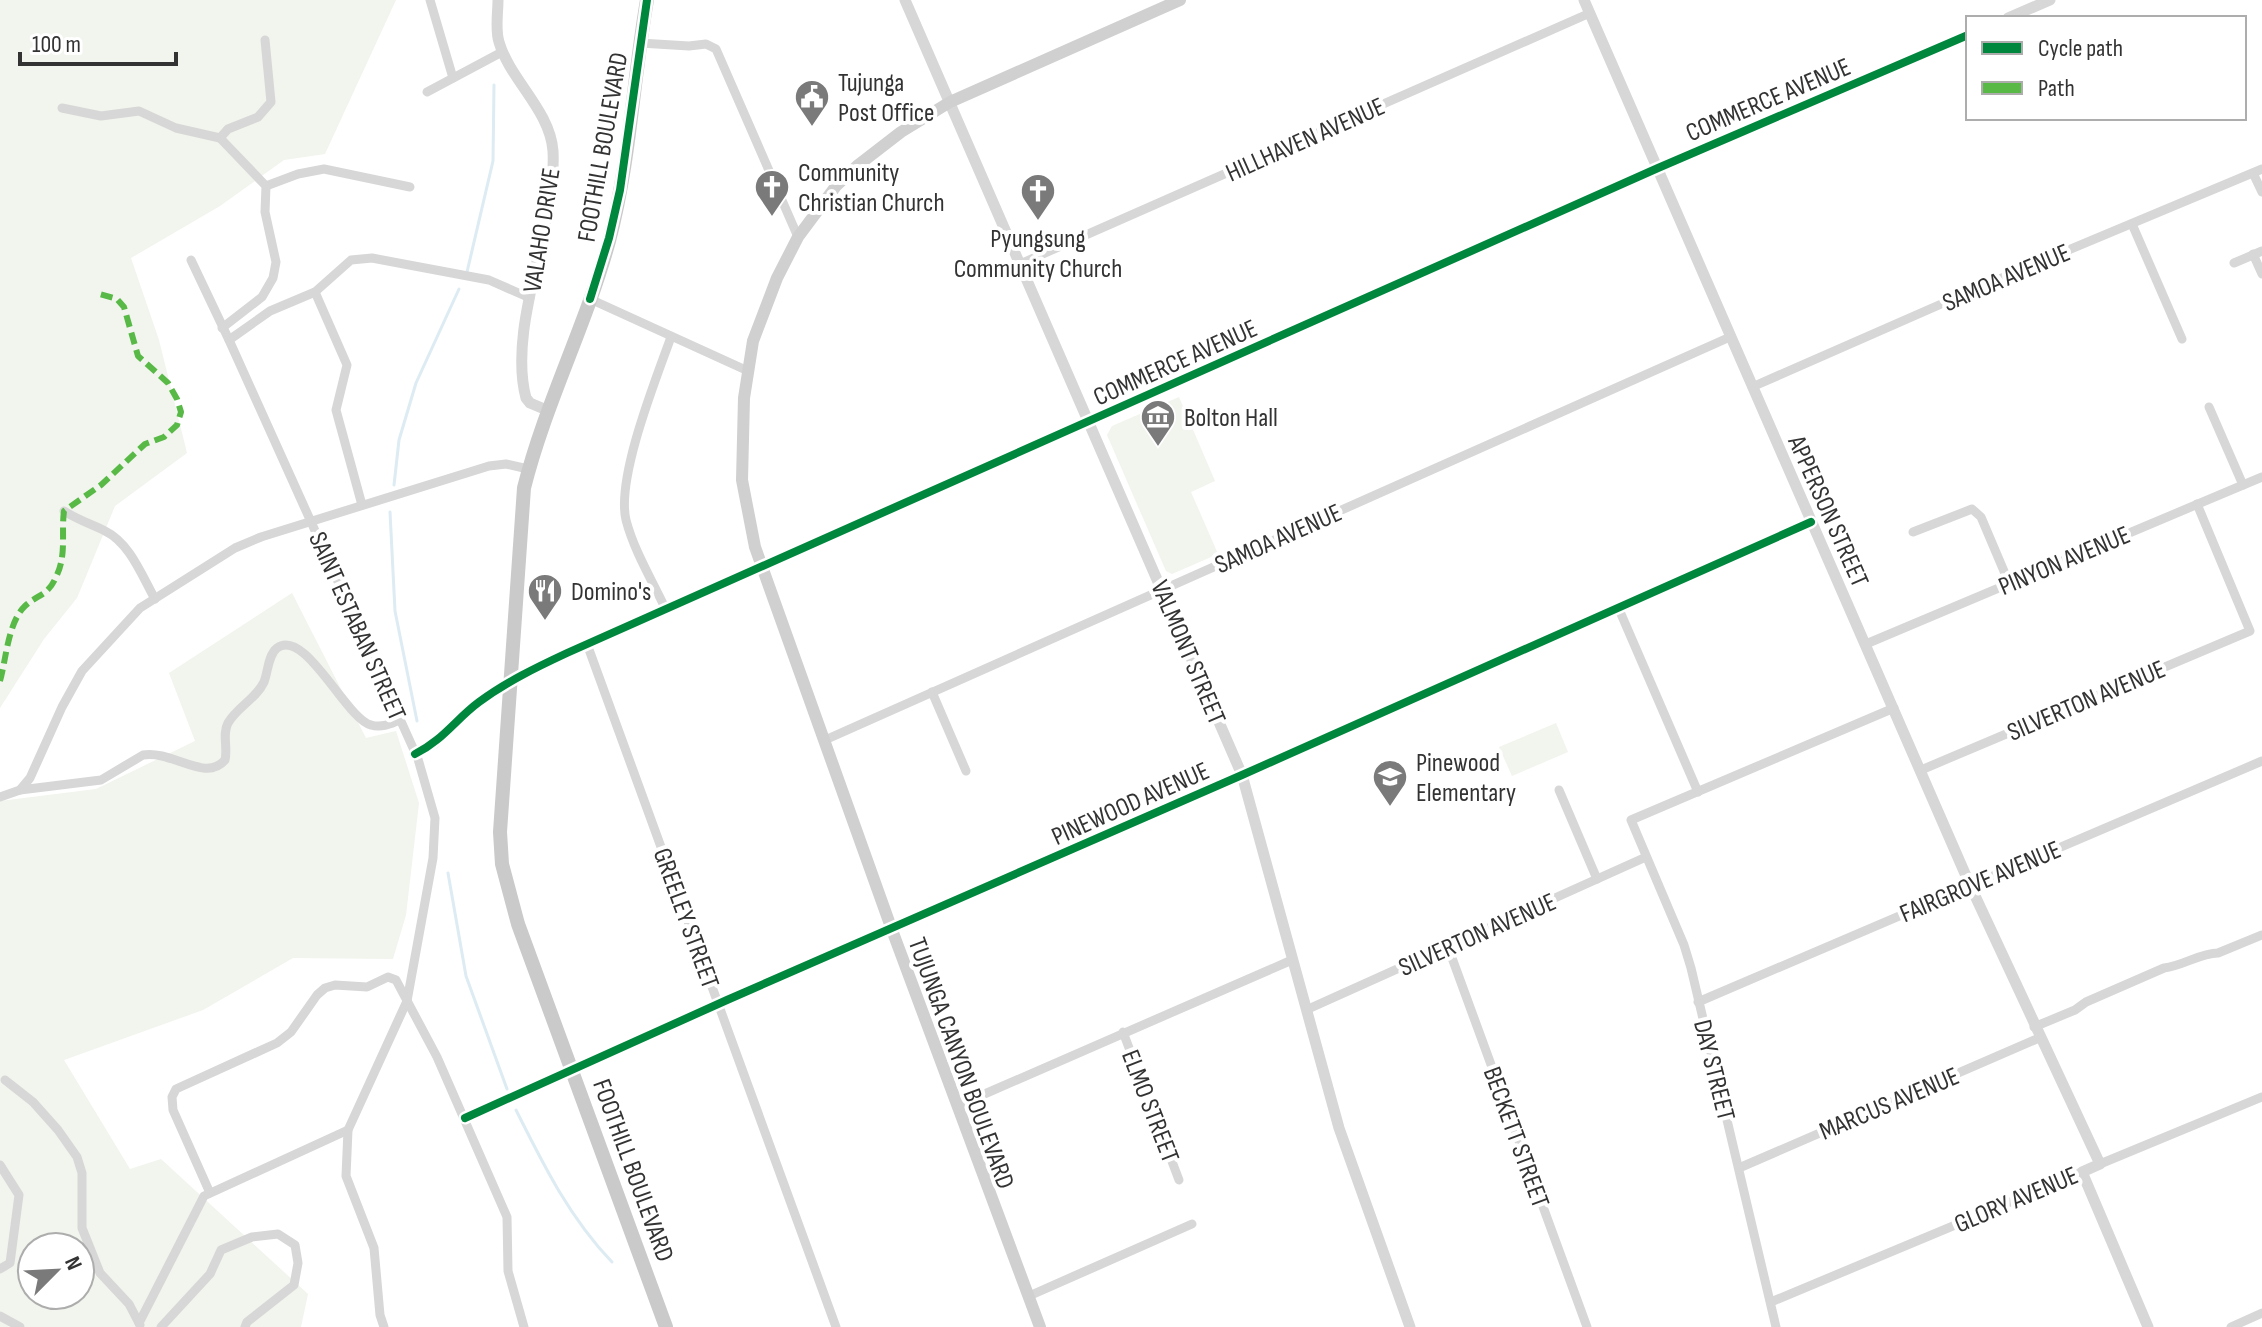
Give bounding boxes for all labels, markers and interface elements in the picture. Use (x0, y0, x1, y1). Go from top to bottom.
scale bar (20, 16, 176, 66)
legend (1966, 16, 2246, 120)
text: 100 m (32, 30, 81, 59)
text: Cycle path (2038, 34, 2123, 63)
street label: FOOTHILL BOULEVARD (572, 50, 635, 244)
street label: COMMERCE AVENUE (1682, 52, 1856, 149)
place label: Tujunga Post Office (838, 68, 934, 129)
text: Path (2038, 74, 2075, 103)
public building icon: Tujunga Post Office (793, 78, 831, 128)
street label: HILLHAVEN AVENUE (1221, 91, 1390, 189)
place label: Community Christian Church (798, 158, 945, 219)
street label: VALAHO DRIVE (517, 166, 568, 295)
church icon: Community Christian Church (753, 168, 791, 218)
church icon: Pyungsung Community Church (1019, 172, 1057, 222)
place label: Pyungsung Community Church (954, 224, 1122, 285)
street label: SAMOA AVENUE (1938, 238, 2075, 319)
street label: COMMERCE AVENUE (1089, 313, 1262, 413)
museum icon: Bolton Hall (1139, 398, 1177, 448)
place label: Bolton Hall (1184, 403, 1278, 434)
street label: APPERSON STREET (1780, 430, 1875, 592)
street label: SAMOA AVENUE (1211, 498, 1347, 581)
street label: PINYON AVENUE (1994, 520, 2135, 603)
street label: SAINT ESTABAN STREET (301, 527, 412, 726)
restaurant icon: Domino's (526, 572, 564, 622)
street label: VALMONT STREET (1143, 576, 1232, 729)
place label: Domino's (571, 577, 651, 608)
street label: SILVERTON AVENUE (2003, 654, 2170, 749)
place label: Pinewood Elementary (1416, 748, 1516, 809)
street label: PINEWOOD AVENUE (1047, 756, 1214, 853)
school or university icon: Pinewood Elementary (1371, 758, 1409, 808)
street label: FAIRGROVE AVENUE (1896, 835, 2066, 930)
street label: GREELEY STREET (646, 844, 725, 993)
street label: SILVERTON AVENUE (1394, 887, 1561, 984)
street label: TUJUNGA CANYON BOULEVARD (901, 934, 1020, 1193)
street label: DAY STREET (1686, 1017, 1741, 1124)
street label: ELMO STREET (1114, 1046, 1185, 1167)
street label: MARCUS AVENUE (1815, 1061, 1964, 1148)
street label: BECKETT STREET (1476, 1063, 1555, 1212)
street label: FOOTHILL BOULEVARD (585, 1075, 680, 1266)
street label: GLORY AVENUE (1950, 1160, 2083, 1240)
north arrow (16, 1231, 96, 1311)
text: N (58, 1253, 88, 1274)

